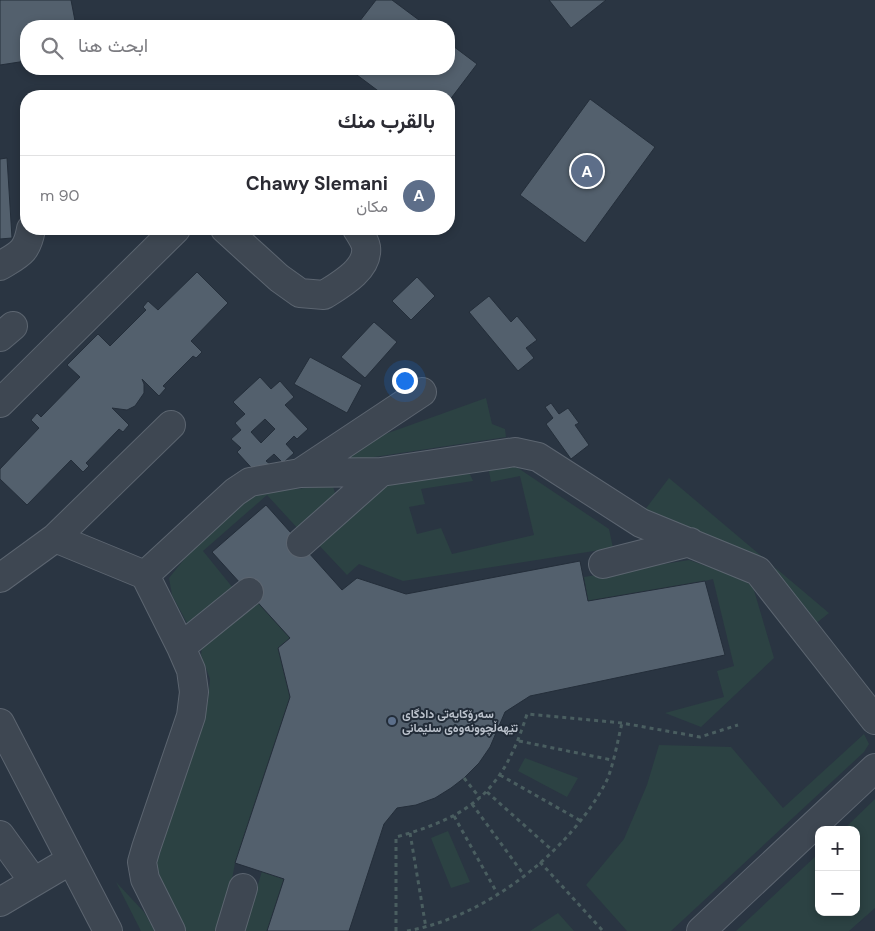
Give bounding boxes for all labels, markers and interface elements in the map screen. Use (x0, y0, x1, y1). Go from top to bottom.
search box (20, 20, 455, 75)
text: ابحث هنا (78, 33, 148, 58)
icon: search (38, 34, 66, 62)
text: بالقرب منك (338, 107, 435, 135)
pin: A (571, 152, 603, 190)
text: Chawy Slemani (246, 171, 388, 196)
text: 90 m (40, 185, 80, 206)
text: A (413, 185, 425, 206)
text: مكان (356, 196, 388, 217)
your location (392, 368, 418, 394)
place label: سەرۆکایەتی دادگای تێهەڵچوونەوەی سلێمانی (402, 706, 518, 736)
marker: سەرۆکایەتی دادگای تێهەڵچوونەوەی سلێمانی (386, 715, 398, 727)
map controls (815, 826, 860, 916)
button: + (815, 826, 860, 871)
button: − (815, 871, 860, 916)

